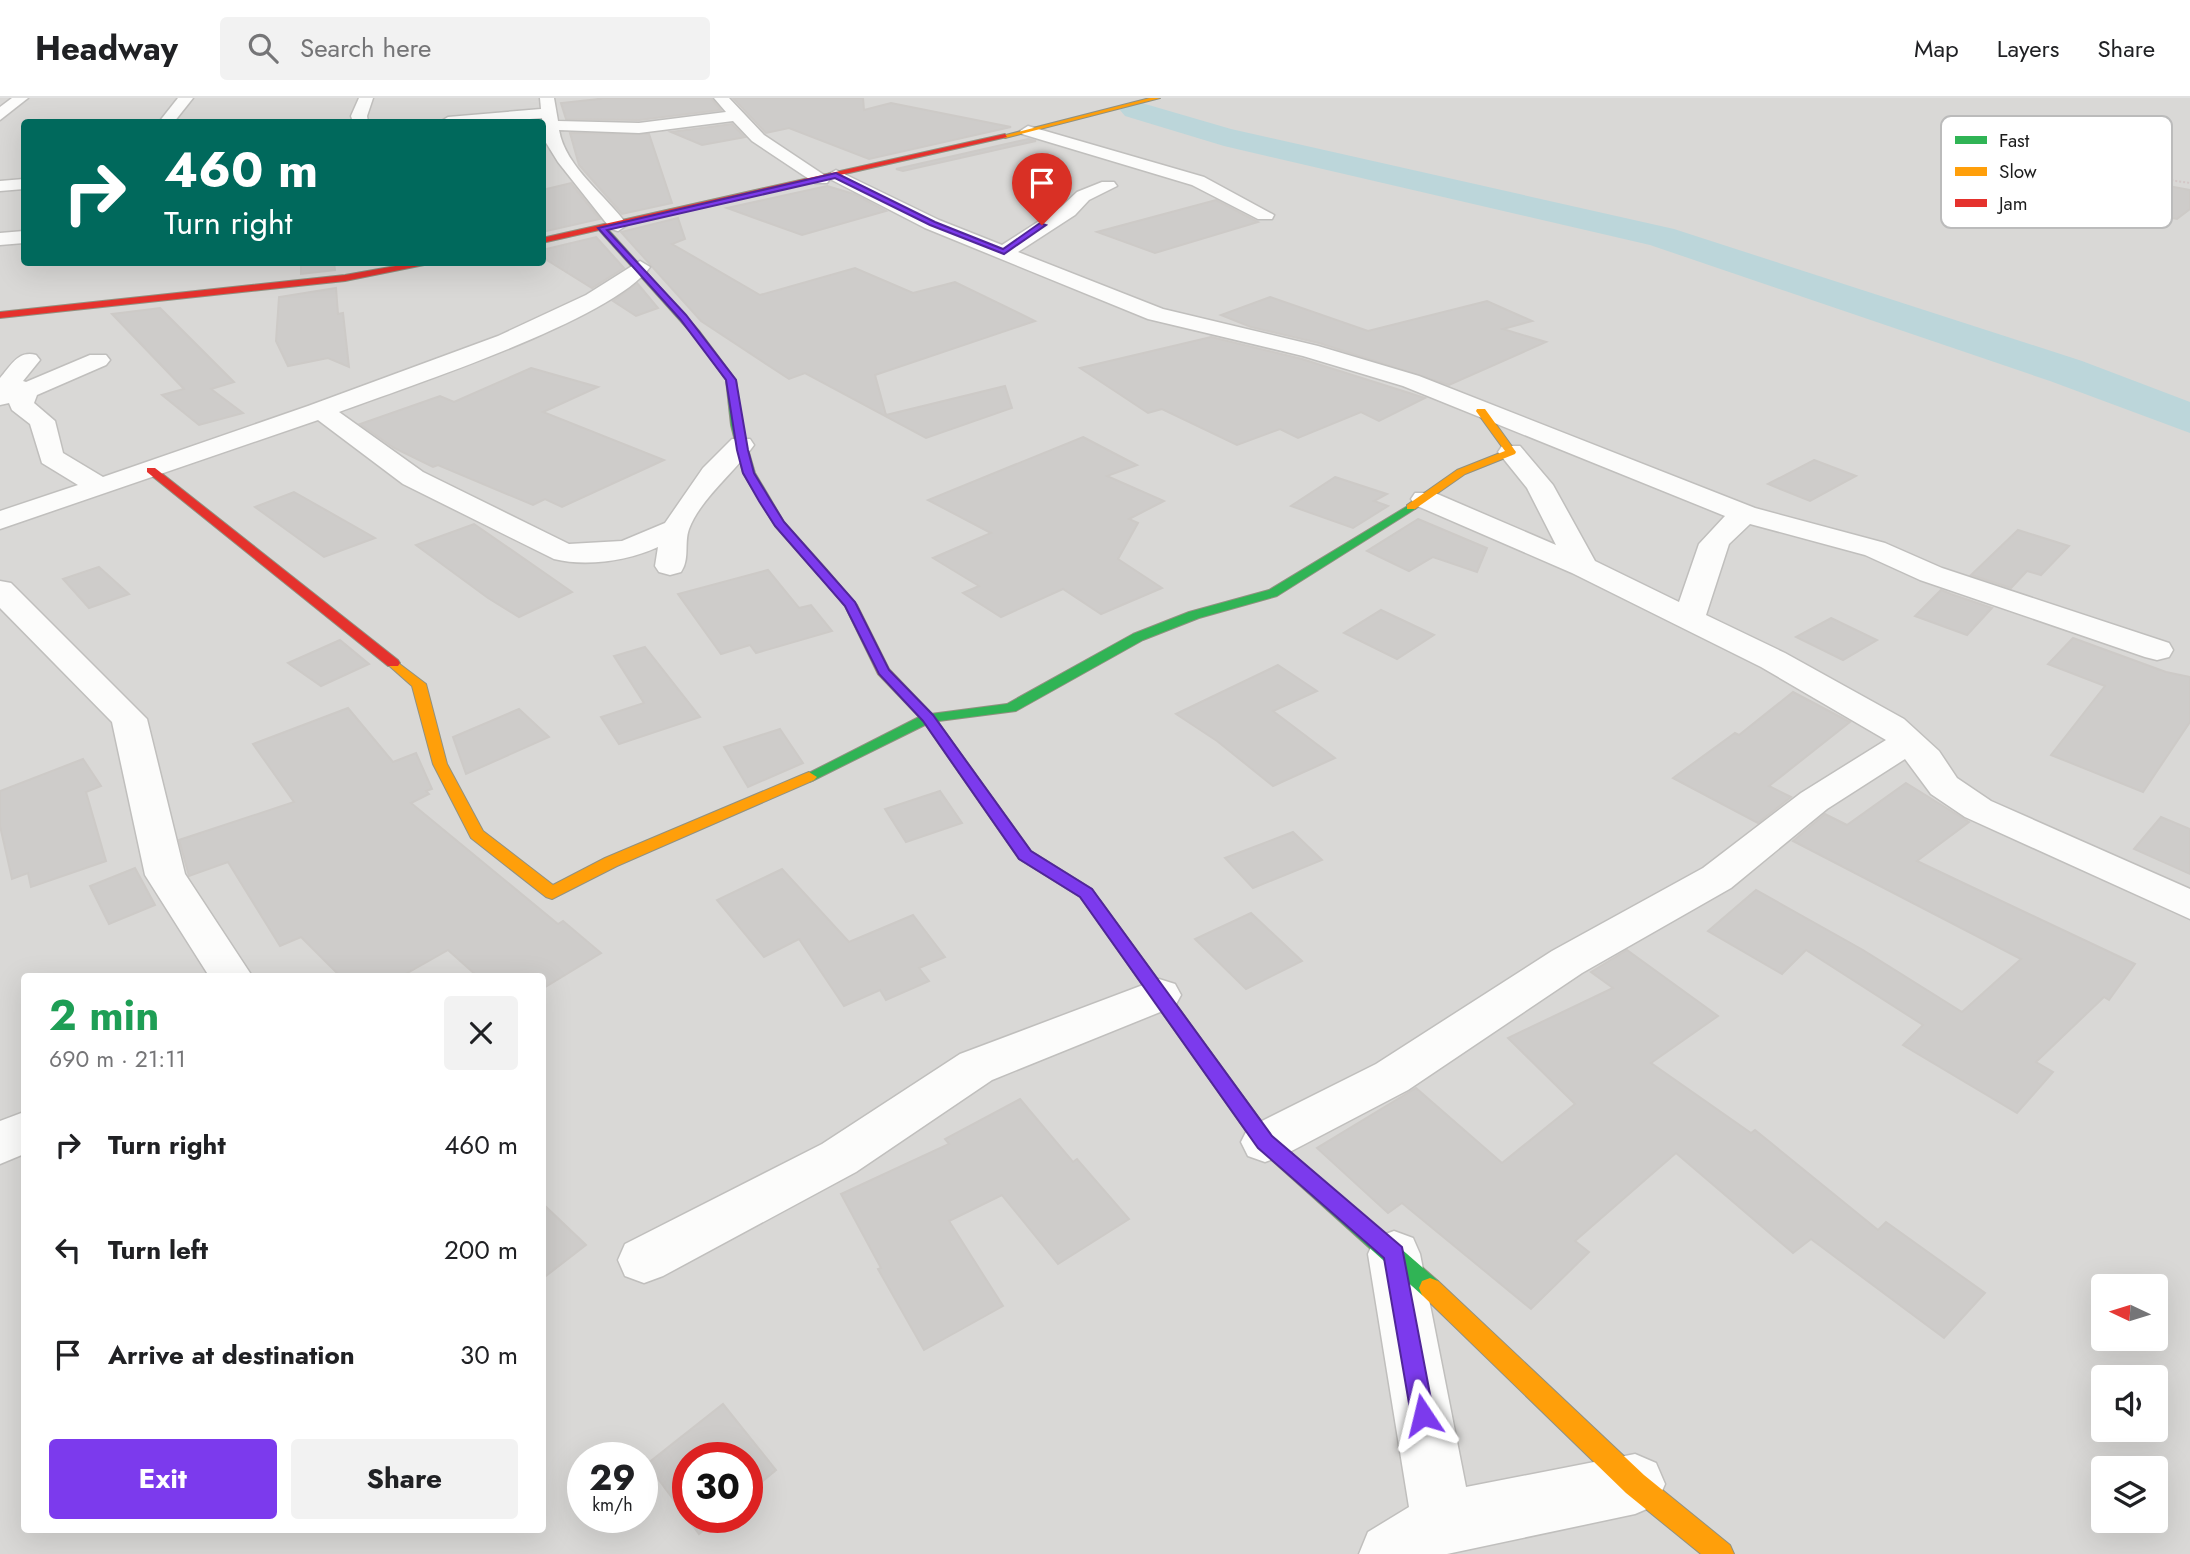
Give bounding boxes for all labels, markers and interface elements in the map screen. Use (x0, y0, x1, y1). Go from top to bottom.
search box (220, 17, 710, 80)
text: Headway (35, 25, 178, 72)
icon: search (244, 29, 282, 67)
text: Search here (300, 29, 431, 67)
text: Map (1914, 31, 1959, 66)
text: Layers (1997, 31, 2059, 66)
text: Share (2097, 31, 2155, 66)
legend (1941, 116, 2172, 228)
text: Fast (1999, 127, 2030, 154)
text: 460 m (164, 135, 318, 205)
icon: right (49, 147, 140, 238)
pin (1012, 153, 1072, 225)
text: Slow (1999, 158, 2037, 185)
icon: arrive (1023, 164, 1061, 202)
text: Jam (1996, 190, 2028, 217)
text: Turn right (164, 200, 293, 246)
text: 2 min (49, 985, 159, 1046)
button: close (444, 996, 518, 1070)
text: 690 m · 21:11 (49, 1042, 186, 1076)
icon: right (49, 1126, 87, 1164)
text: Turn right (108, 1126, 226, 1164)
text: 460 m (444, 1126, 518, 1164)
icon: left (49, 1231, 87, 1269)
text: Turn left (108, 1231, 208, 1269)
text: 200 m (444, 1231, 518, 1269)
north arrow (2091, 1274, 2168, 1351)
map controls (2091, 1274, 2168, 1533)
icon: arrive (49, 1336, 87, 1374)
text: Arrive at destination (108, 1336, 355, 1374)
text: 30 m (460, 1336, 518, 1374)
button: sound (2091, 1365, 2168, 1442)
position arrow (1386, 1378, 1460, 1452)
button: Exit (49, 1439, 277, 1519)
button: Share (291, 1439, 518, 1519)
speed limit sign: 30 (672, 1442, 763, 1533)
text: 29 (589, 1453, 636, 1503)
button: layers (2091, 1456, 2168, 1533)
text: km/h (592, 1492, 633, 1518)

